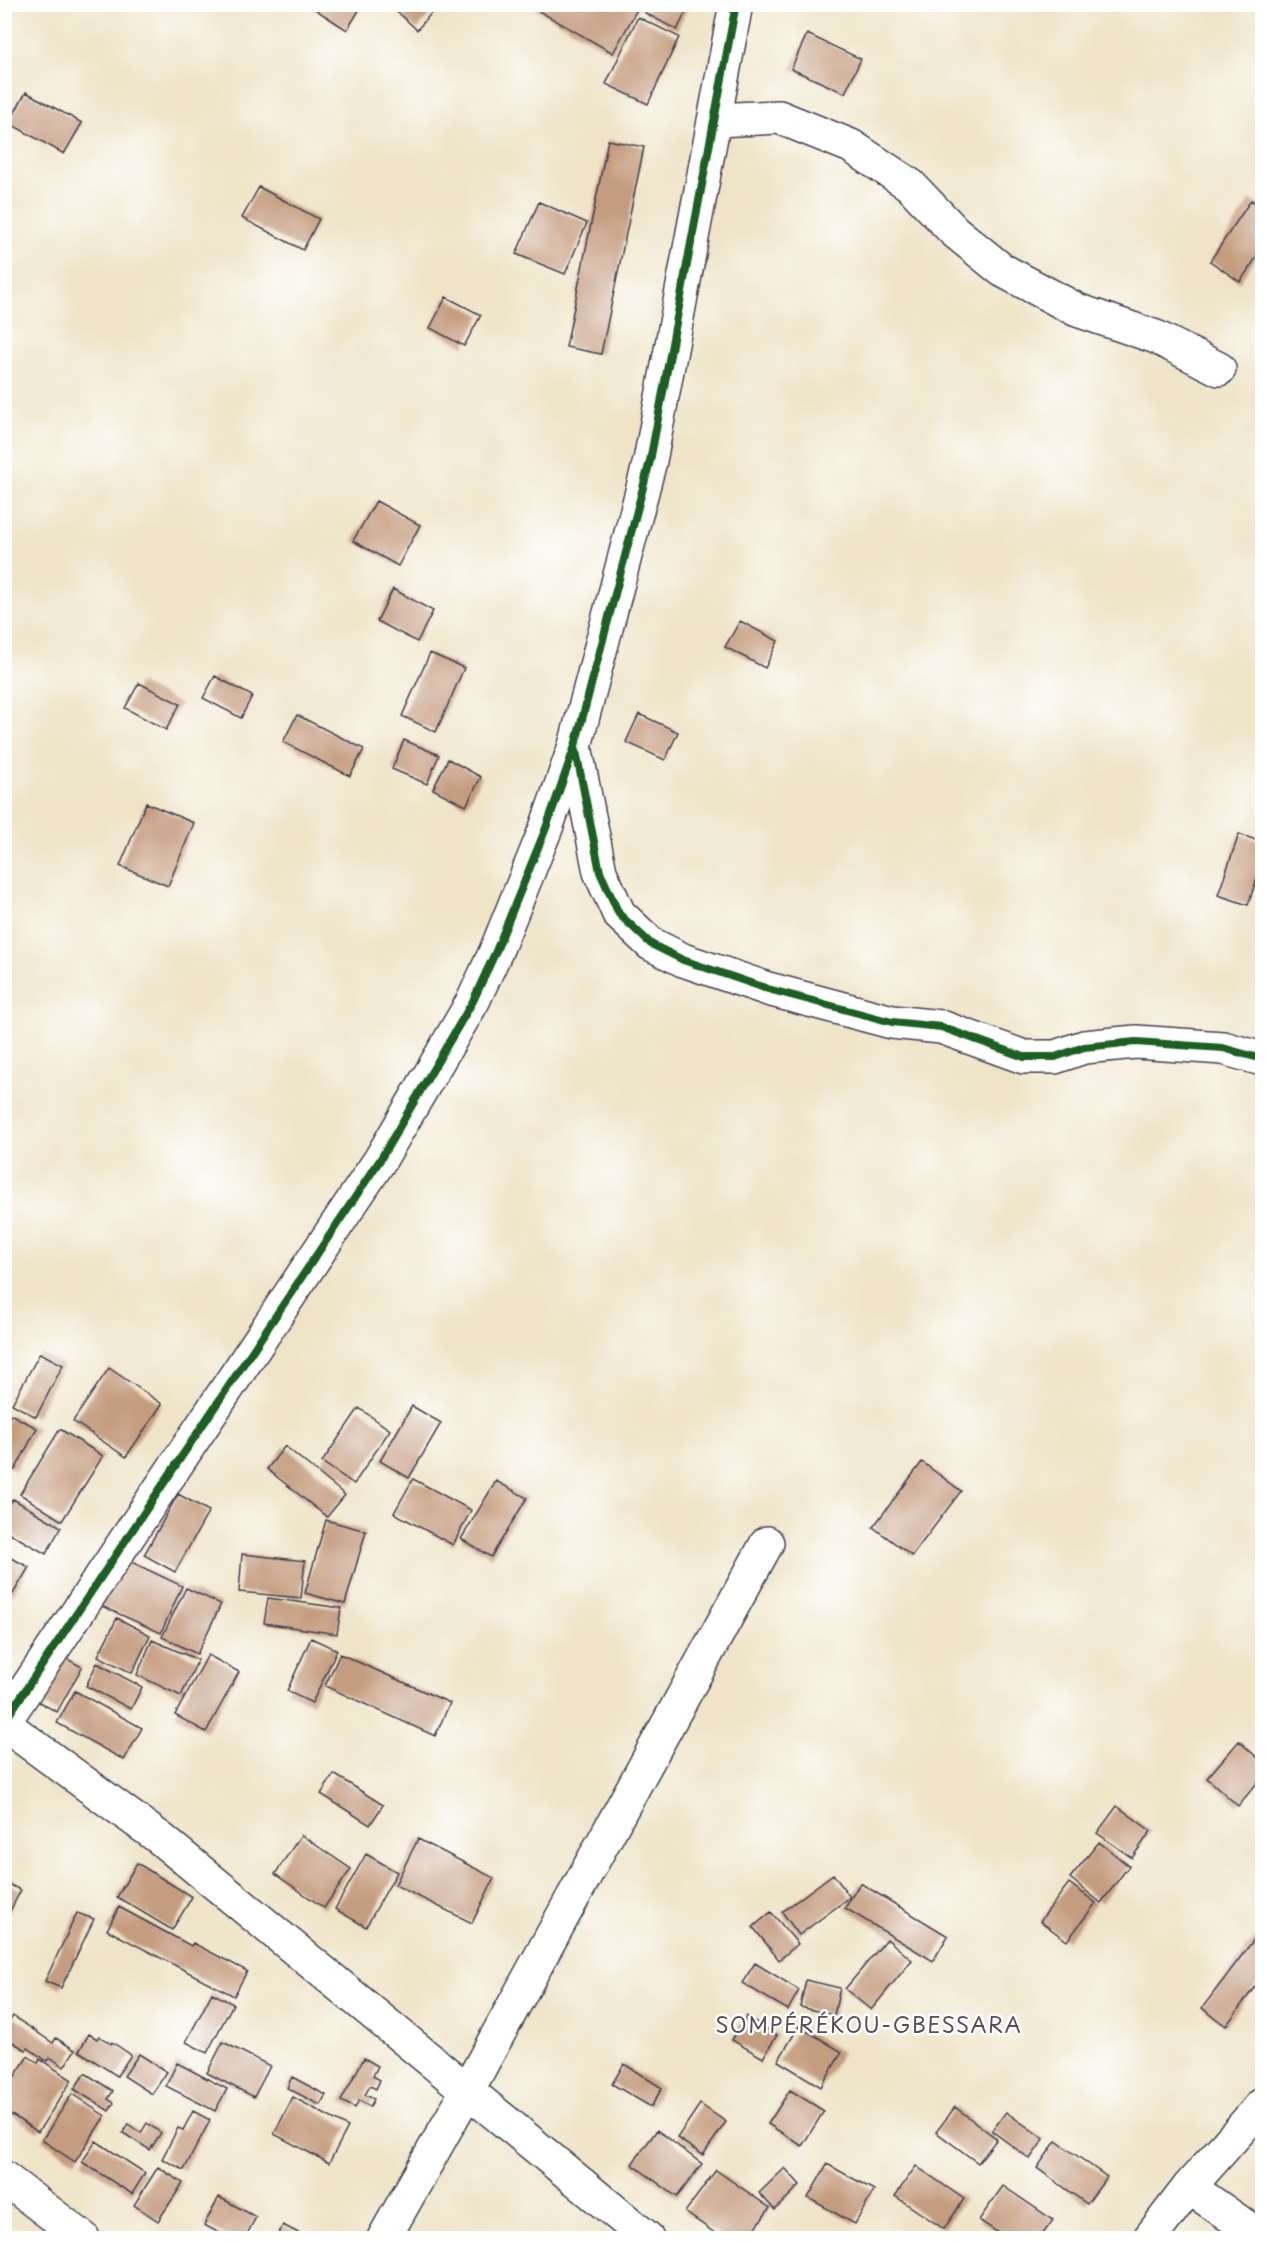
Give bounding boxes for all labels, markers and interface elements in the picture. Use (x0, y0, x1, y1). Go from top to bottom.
district label: SOMPÉRÉKOU-GBESSARA (716, 2008, 1022, 2040)

